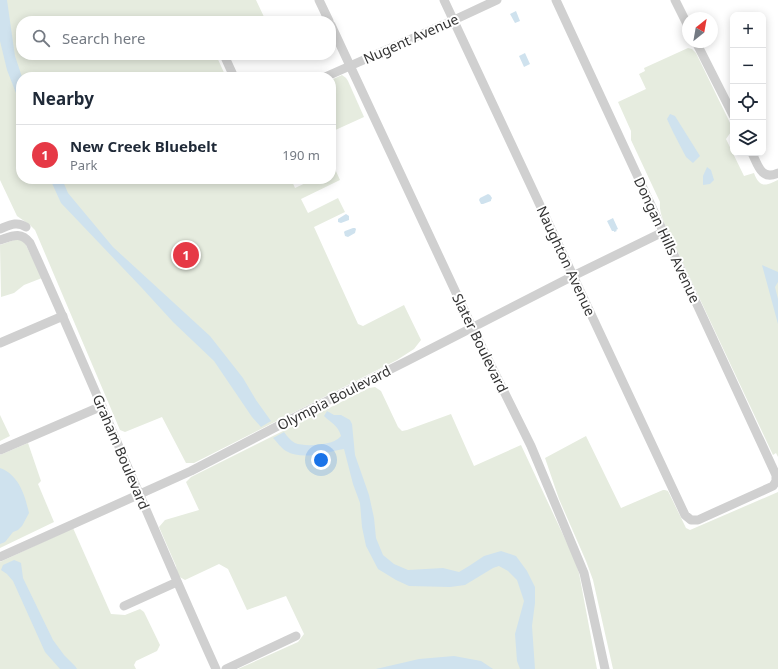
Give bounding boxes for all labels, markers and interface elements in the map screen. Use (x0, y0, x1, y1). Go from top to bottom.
street label: Nugent Avenue (360, 9, 461, 68)
north arrow (682, 12, 718, 48)
map controls (730, 12, 766, 156)
button: + (730, 12, 766, 48)
search box (16, 16, 336, 60)
icon: search (30, 27, 52, 49)
text: Search here (62, 28, 145, 48)
button: − (730, 48, 766, 84)
button: locate (730, 84, 766, 120)
text: Nearby (32, 87, 94, 110)
button: layers (730, 120, 766, 156)
text: New Creek Bluebelt (70, 136, 217, 156)
text: 1 (41, 146, 49, 164)
text: 190 m (282, 146, 320, 164)
text: Park (70, 156, 97, 174)
street label: Dongan Hills Avenue (630, 174, 705, 306)
street label: Naughton Avenue (533, 203, 600, 319)
pin: 1 (173, 240, 199, 270)
street label: Slater Boulevard (448, 290, 513, 396)
street label: Olympia Boulevard (274, 361, 394, 434)
street label: Graham Boulevard (89, 391, 154, 512)
your location (311, 450, 331, 470)

